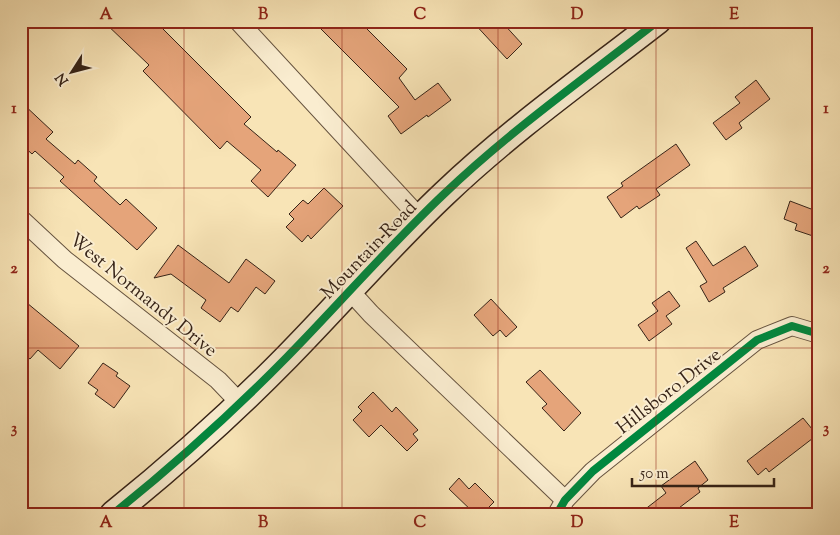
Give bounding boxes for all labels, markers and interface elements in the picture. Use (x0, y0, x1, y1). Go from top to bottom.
text: A (100, 4, 113, 27)
text: B (258, 4, 268, 27)
text: C (414, 4, 427, 27)
text: D (571, 4, 584, 27)
text: E (729, 4, 739, 27)
north arrow (48, 48, 98, 98)
text: N (52, 68, 74, 89)
text: 1 (11, 98, 17, 121)
text: 1 (823, 98, 829, 121)
street label: Mountain Road (316, 195, 424, 306)
street label: West Normandy Drive (63, 228, 222, 364)
text: 2 (10, 258, 18, 281)
text: 2 (822, 258, 830, 281)
street label: Hillsboro Drive (611, 342, 728, 442)
text: 3 (11, 418, 18, 441)
text: 3 (823, 418, 830, 441)
scale bar (632, 455, 775, 487)
text: 50 m (639, 464, 669, 485)
text: A (100, 512, 113, 535)
text: B (258, 512, 268, 535)
text: C (414, 512, 427, 535)
text: D (571, 512, 584, 535)
text: E (729, 512, 739, 535)

